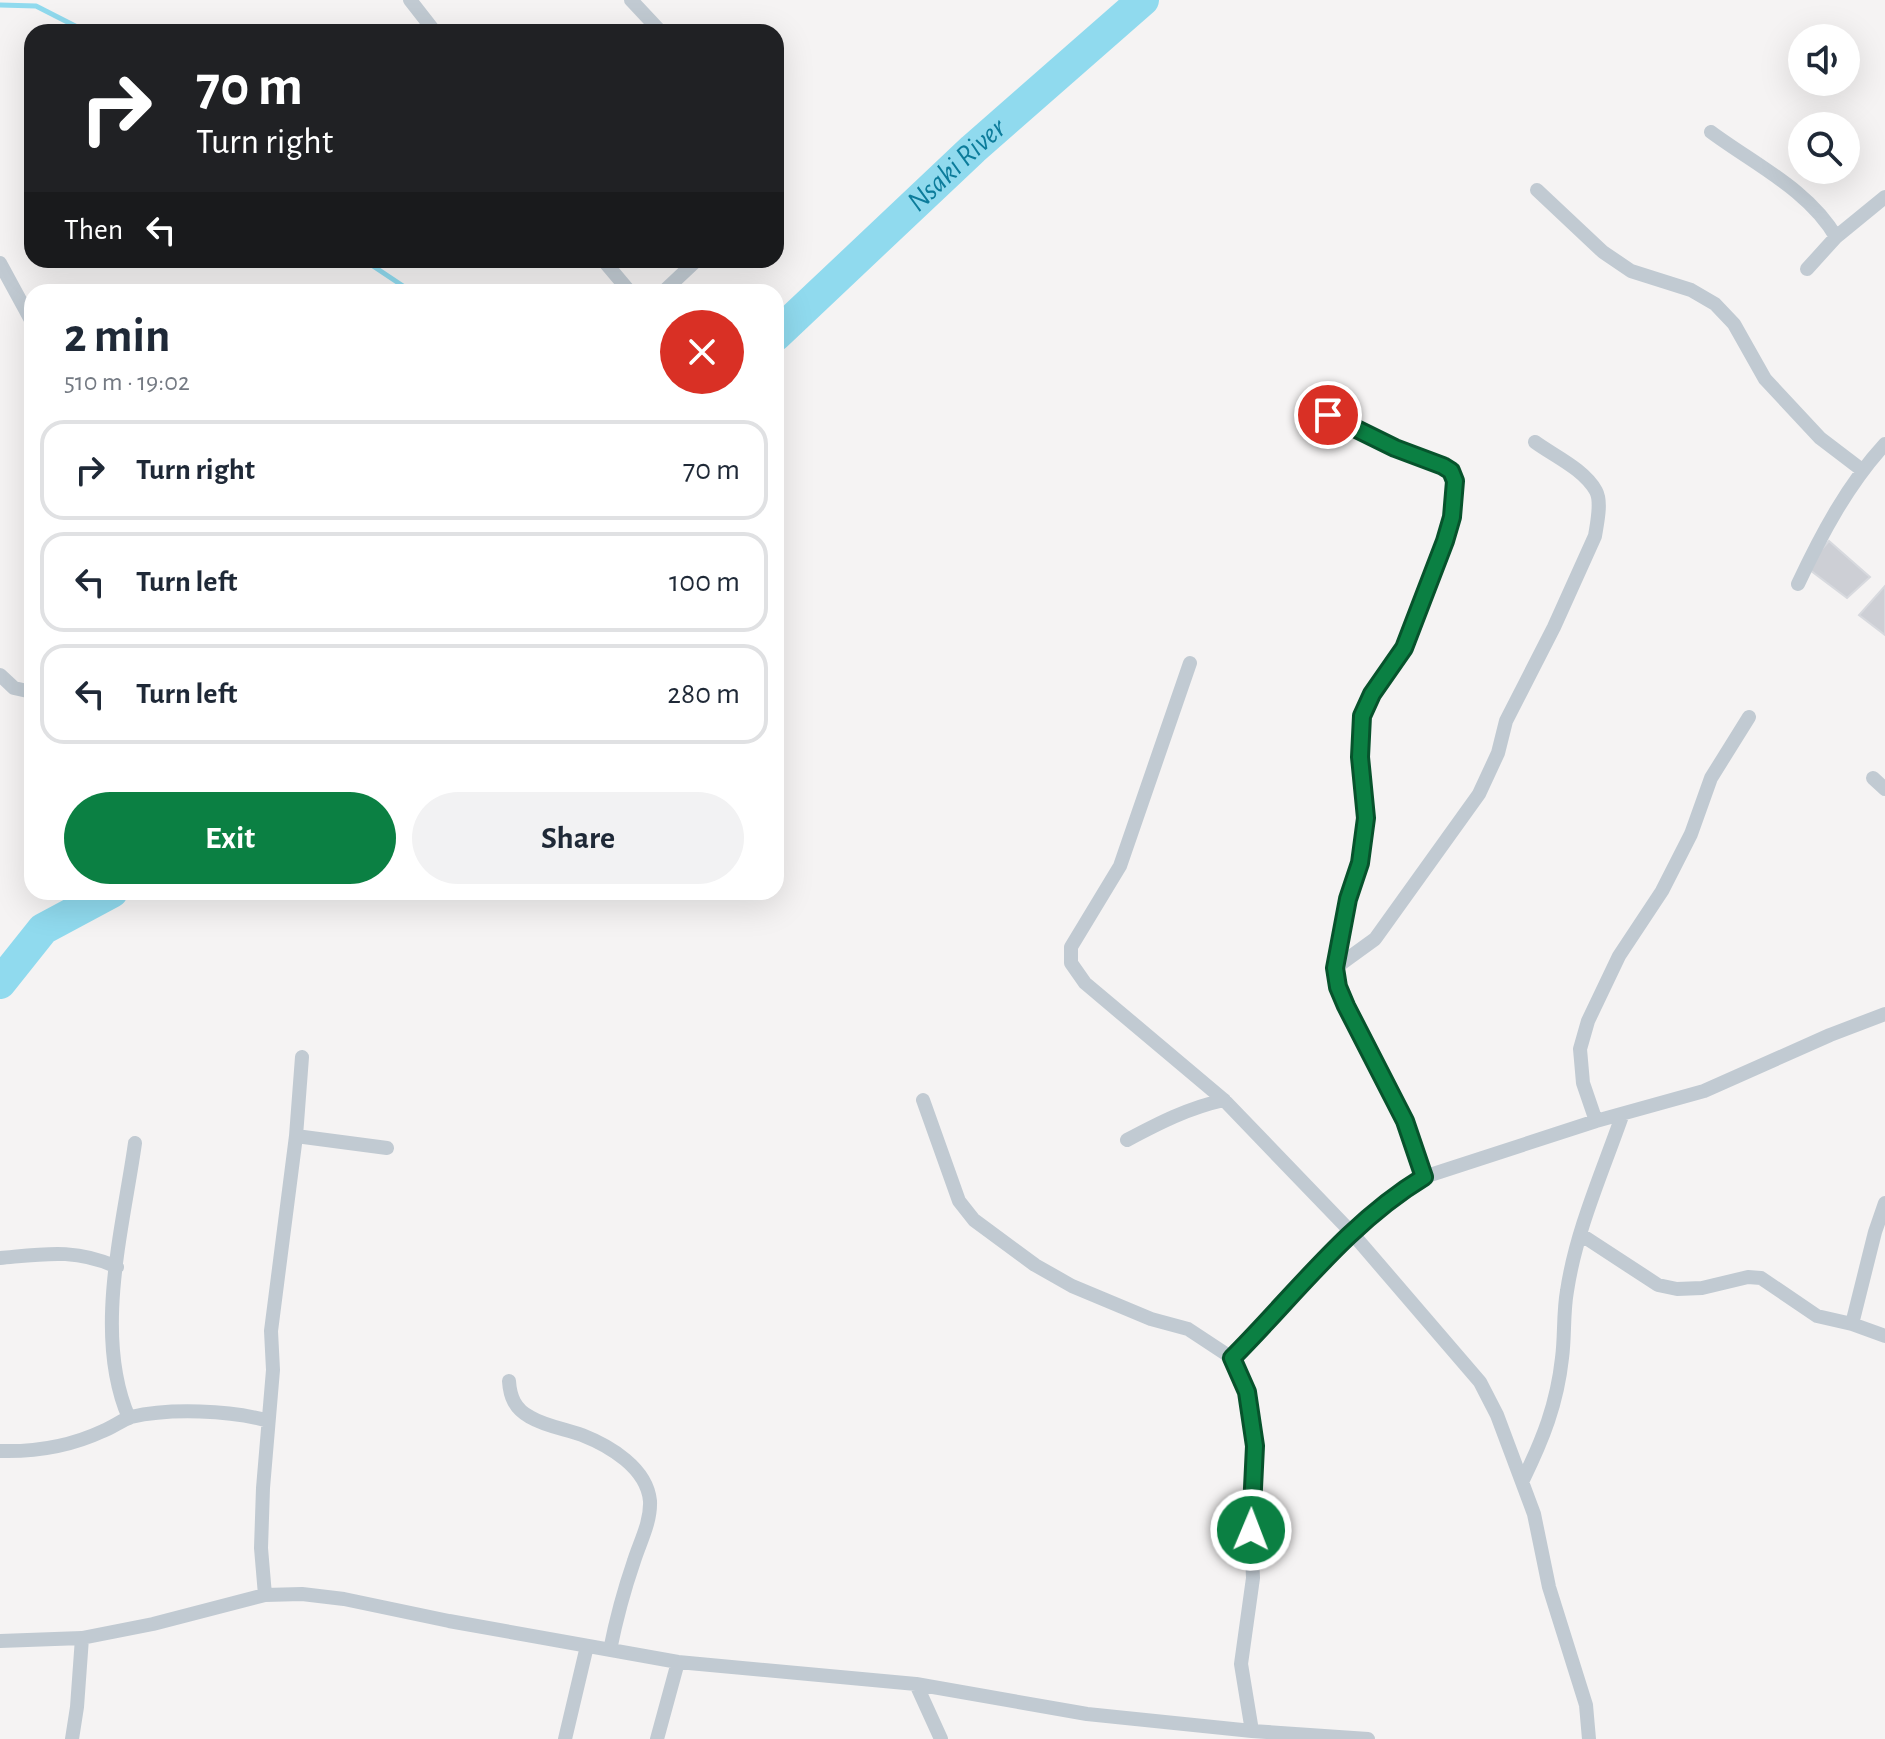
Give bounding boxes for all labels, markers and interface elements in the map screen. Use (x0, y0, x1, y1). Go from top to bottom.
map controls (1788, 24, 1860, 184)
button: sound (1788, 24, 1860, 96)
icon: right (64, 56, 168, 160)
text: 70 m (196, 59, 303, 115)
water label: Nsaki River (902, 112, 1012, 217)
button: search (1788, 112, 1860, 184)
text: Turn right (196, 124, 333, 160)
icon: left (139, 208, 183, 252)
text: Then (64, 215, 123, 245)
button: close (660, 310, 744, 394)
text: 2 min (64, 313, 171, 361)
text: 510 m · 19:02 (64, 369, 190, 395)
pin (1294, 381, 1362, 449)
icon: arrive (1306, 393, 1350, 437)
icon: right (68, 448, 112, 492)
text: Turn right (136, 455, 255, 485)
text: 70 m (683, 455, 740, 485)
icon: left (68, 560, 112, 604)
text: Turn left (136, 567, 237, 597)
text: 100 m (669, 567, 740, 597)
icon: left (68, 672, 112, 716)
text: Turn left (136, 679, 237, 709)
text: 280 m (667, 679, 740, 709)
button: Exit (64, 792, 396, 884)
button: Share (412, 792, 744, 884)
position arrow (1209, 1488, 1293, 1572)

